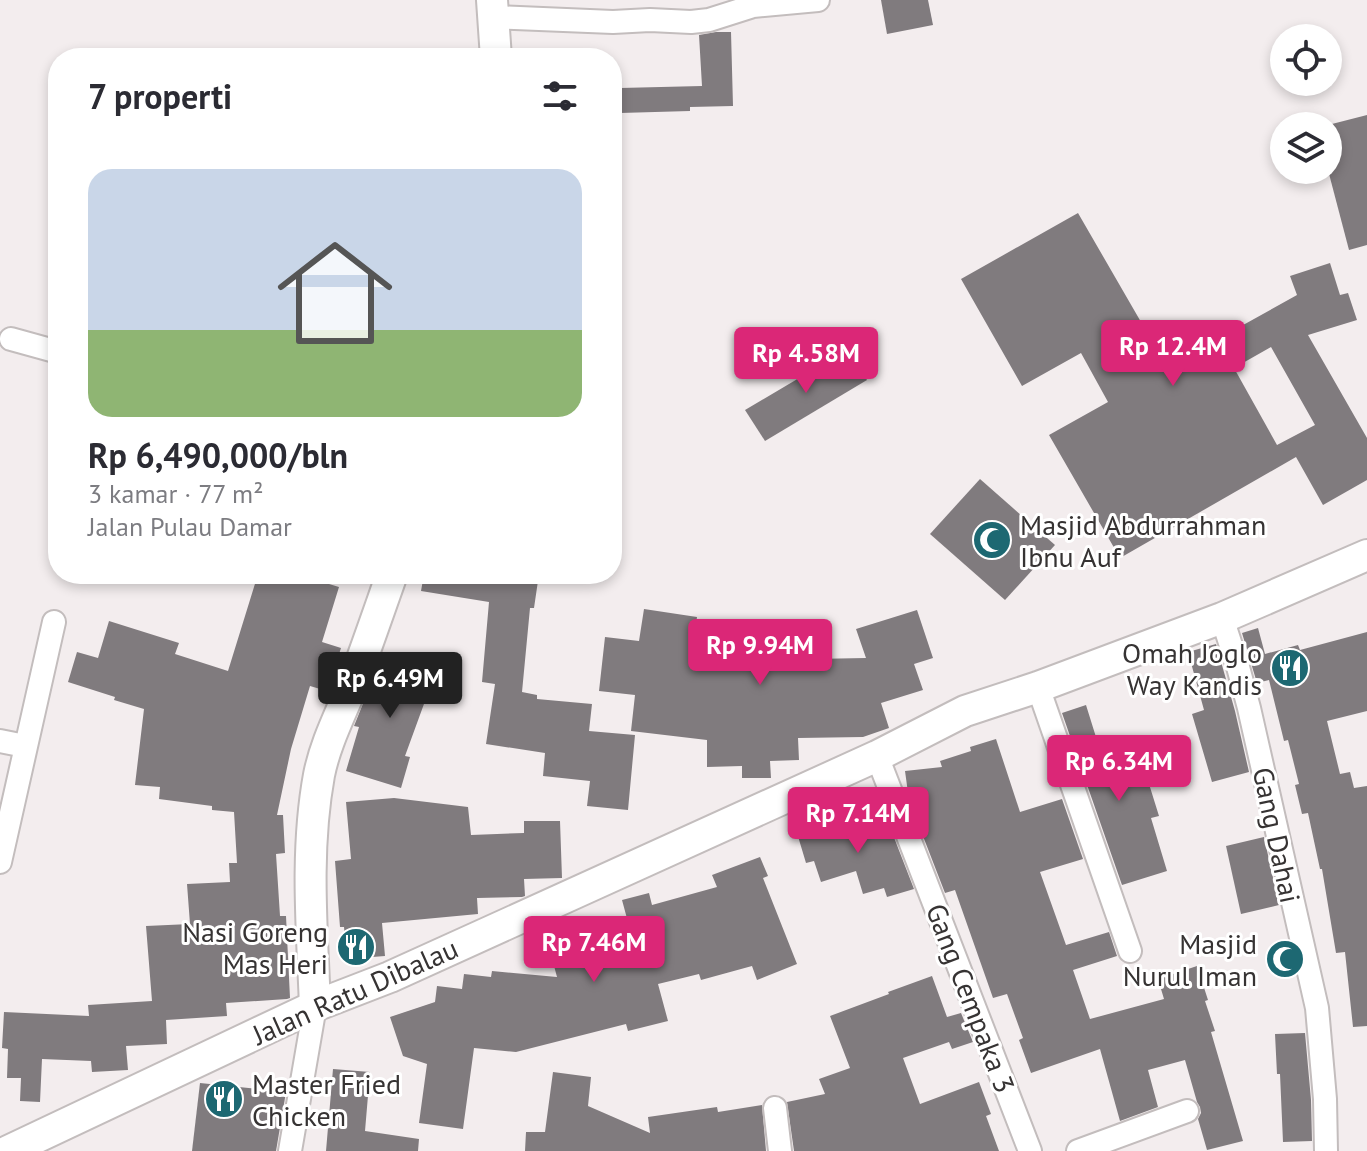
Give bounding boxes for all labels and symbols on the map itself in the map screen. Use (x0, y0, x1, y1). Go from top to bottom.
pin: Rp 12.4M (1090, 320, 1256, 388)
pin: Rp 4.58M (723, 327, 889, 395)
place label: Masjid Abdurrahman Ibnu Auf (1020, 506, 1266, 575)
mosque icon: Masjid Abdurrahman Ibnu Auf (971, 519, 1013, 561)
pin: Rp 9.94M (677, 619, 843, 687)
place label: Omah Joglo Way Kandis (1122, 634, 1262, 703)
restaurant icon: Omah Joglo Way Kandis (1269, 647, 1311, 689)
pin: Rp 6.49M (307, 652, 473, 720)
pin: Rp 6.34M (1036, 735, 1202, 803)
street label: Gang Dahai (1245, 764, 1309, 906)
pin: Rp 7.14M (775, 787, 941, 855)
street label: Gang Cempaka 3 (918, 898, 1024, 1098)
place label: Nasi Goreng Mas Heri (182, 913, 328, 982)
pin: Rp 7.46M (511, 916, 677, 984)
place label: Masjid Nurul Iman (1123, 925, 1257, 994)
restaurant icon: Nasi Goreng Mas Heri (335, 926, 377, 968)
street label: Jalan Ratu Dibalau (246, 929, 464, 1053)
mosque icon: Masjid Nurul Iman (1264, 938, 1306, 980)
place label: Master Fried Chicken (252, 1065, 401, 1134)
restaurant icon: Master Fried Chicken (203, 1078, 245, 1120)

